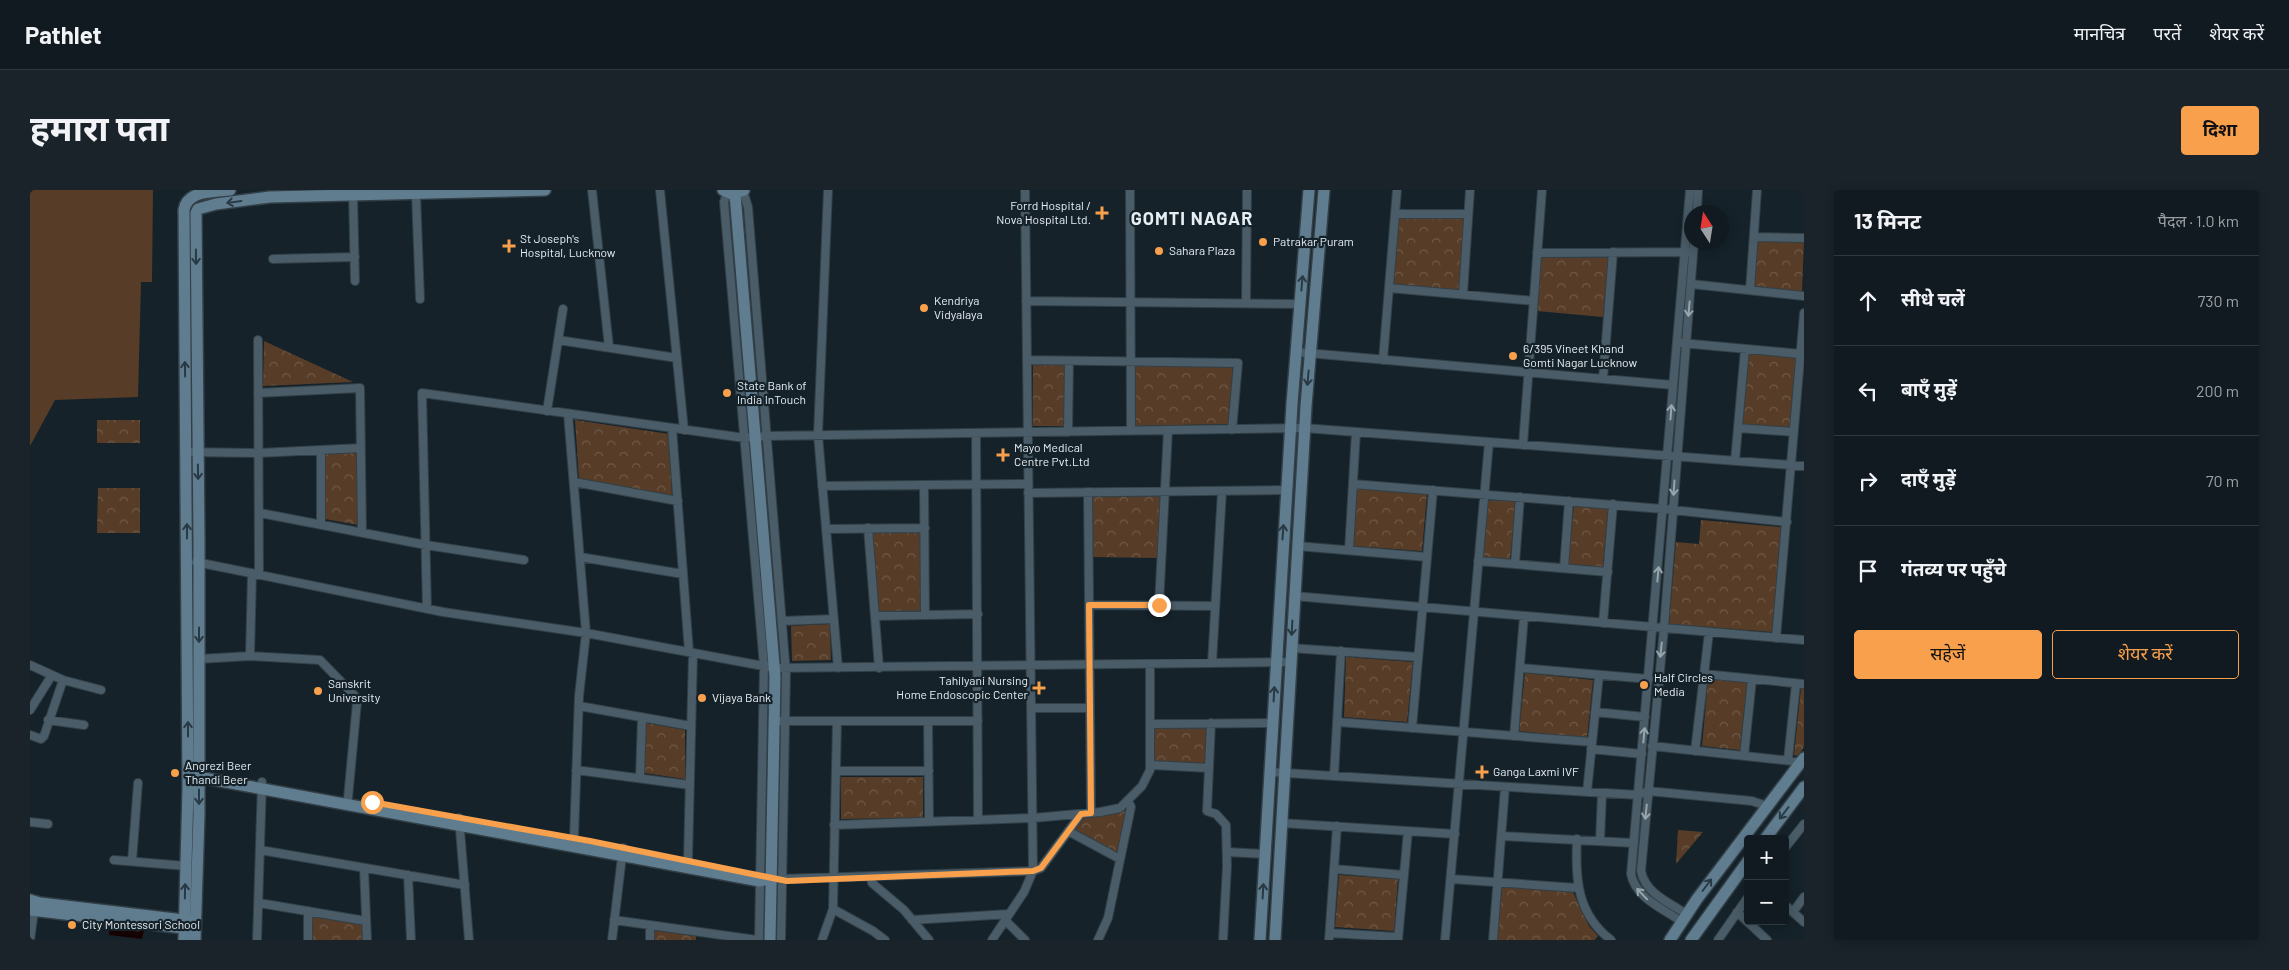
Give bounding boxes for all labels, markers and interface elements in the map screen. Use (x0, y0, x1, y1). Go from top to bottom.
text: Pathlet (25, 20, 102, 49)
text: मानचित्र (2074, 22, 2125, 44)
text: परतें (2153, 22, 2181, 44)
text: शेयर करें (2209, 22, 2264, 44)
text: हमारा पता (30, 106, 169, 148)
button: दिशा (2181, 106, 2259, 155)
one-way arrow (226, 197, 242, 207)
place label: Forrd Hospital / Nova Hospital Ltd. (996, 198, 1091, 226)
north arrow (1684, 205, 1729, 250)
marker: Forrd Hospital / Nova Hospital Ltd. (1095, 206, 1109, 220)
district label: GOMTI NAGAR (1131, 207, 1253, 229)
text: 13 मिनट (1854, 208, 1921, 233)
text: पैदल · 1.0 km (2158, 211, 2239, 230)
place label: St Joseph's Hospital, Lucknow (520, 231, 616, 259)
place label: Patrakar Puram (1273, 234, 1354, 248)
marker: Patrakar Puram (1257, 236, 1269, 248)
marker: St Joseph's Hospital, Lucknow (502, 239, 516, 253)
place label: Sahara Plaza (1169, 243, 1235, 257)
marker: Sahara Plaza (1153, 245, 1165, 257)
one-way arrow (191, 248, 201, 265)
one-way arrow (1297, 275, 1306, 291)
icon: ahead (1854, 287, 1882, 315)
text: सीधे चलें (1901, 287, 1965, 310)
text: 730 m (2198, 291, 2239, 310)
place label: Kendriya Vidyalaya (934, 293, 983, 321)
one-way arrow (1684, 300, 1694, 316)
marker: Kendriya Vidyalaya (918, 302, 930, 314)
place label: 6/395 Vineet Khand Gomti Nagar Lucknow (1523, 341, 1637, 369)
marker: 6/395 Vineet Khand Gomti Nagar Lucknow (1507, 350, 1519, 362)
one-way arrow (181, 361, 190, 377)
one-way arrow (1303, 370, 1313, 386)
icon: left (1854, 377, 1882, 405)
text: बाएँ मुड़ें (1901, 377, 1957, 400)
place label: State Bank of India InTouch (737, 378, 807, 406)
text: 200 m (2196, 381, 2239, 400)
marker: State Bank of India InTouch (721, 387, 733, 399)
one-way arrow (1667, 404, 1676, 420)
place label: Mayo Medical Centre Pvt.Ltd (1014, 440, 1090, 468)
marker: Mayo Medical Centre Pvt.Ltd (996, 448, 1010, 462)
one-way arrow (194, 464, 203, 480)
icon: right (1854, 467, 1882, 495)
text: दाएँ मुड़ें (1901, 467, 1956, 490)
text: 70 m (2206, 471, 2239, 490)
one-way arrow (1670, 480, 1679, 496)
one-way arrow (182, 524, 192, 540)
one-way arrow (1279, 524, 1288, 540)
icon: arrive (1854, 557, 1882, 585)
text: गंतव्य पर पहुँचे (1901, 557, 2006, 580)
one-way arrow (1653, 566, 1663, 582)
route end (1148, 594, 1171, 617)
one-way arrow (1288, 619, 1297, 635)
one-way arrow (194, 626, 204, 642)
button: सहेजें (1854, 630, 2042, 679)
button: शेयर करें (2052, 630, 2239, 679)
one-way arrow (1657, 642, 1666, 658)
place label: Half Circles Media (1654, 670, 1713, 698)
place label: Tahilyani Nursing Home Endoscopic Center (896, 673, 1029, 701)
place label: Sanskrit University (328, 676, 381, 704)
marker: Half Circles Media (1638, 679, 1650, 691)
marker: Tahilyani Nursing Home Endoscopic Center (1032, 681, 1046, 695)
marker: Sanskrit University (312, 685, 324, 697)
one-way arrow (1269, 686, 1278, 702)
place label: Vijaya Bank (712, 690, 771, 704)
marker: Vijaya Bank (696, 692, 708, 704)
one-way arrow (183, 721, 192, 737)
one-way arrow (1639, 728, 1649, 744)
place label: Angrezi Beer Thandi Beer (185, 758, 252, 786)
place label: Ganga Laxmi IVF (1493, 764, 1579, 778)
marker: Ganga Laxmi IVF (1475, 765, 1489, 779)
marker: Angrezi Beer Thandi Beer (169, 767, 181, 779)
one-way arrow (194, 788, 204, 805)
route start (361, 791, 384, 814)
one-way arrow (1641, 803, 1650, 819)
one-way arrow (1779, 806, 1790, 819)
map controls (1744, 835, 1789, 925)
button: + (1744, 835, 1789, 880)
one-way arrow (1702, 878, 1712, 892)
button: − (1744, 880, 1789, 925)
one-way arrow (180, 884, 190, 900)
one-way arrow (1259, 884, 1268, 900)
one-way arrow (1636, 887, 1648, 900)
place label: City Montessori School (82, 917, 200, 931)
marker: City Montessori School (66, 919, 78, 931)

